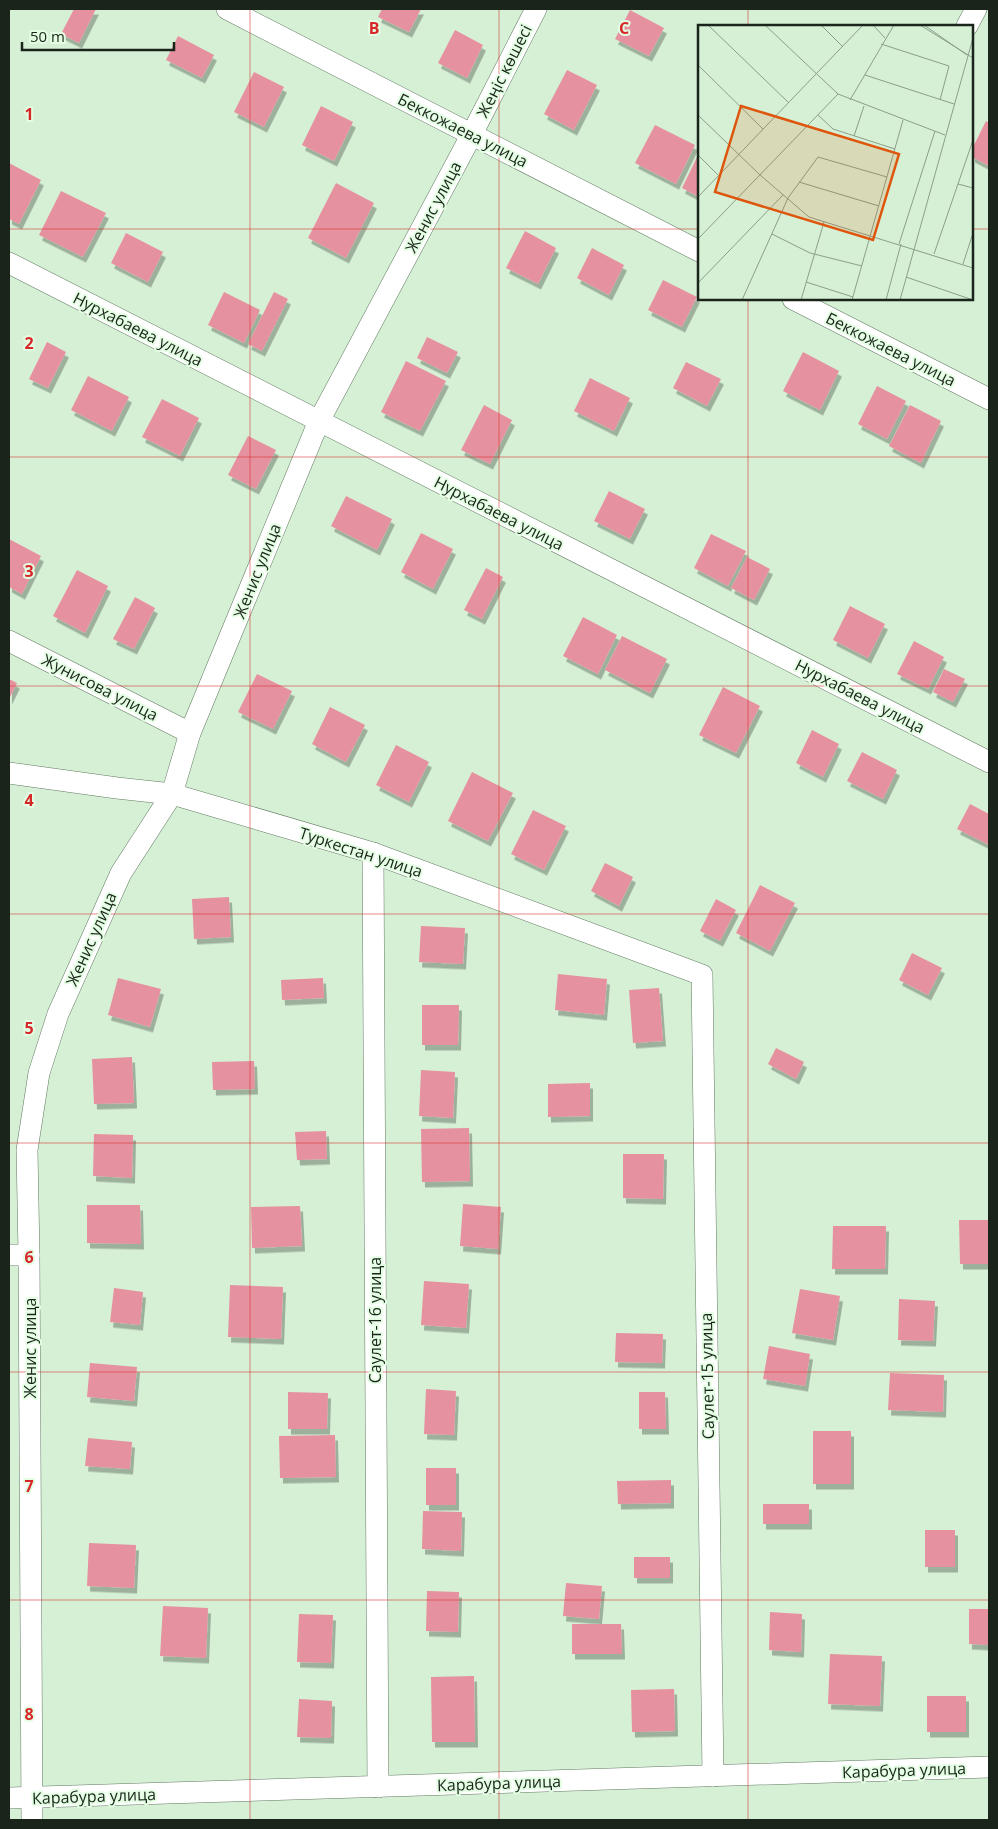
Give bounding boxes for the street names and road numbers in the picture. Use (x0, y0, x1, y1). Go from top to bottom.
street label: Жеңіс көшесі (471, 21, 537, 121)
street label: Беккожаева улица (394, 88, 532, 172)
street label: Женис улица (400, 157, 466, 257)
street label: Нурхабаева улица (69, 287, 207, 371)
street label: Беккожаева улица (822, 307, 960, 391)
street label: Нурхабаева улица (430, 471, 568, 555)
street label: Женис улица (228, 520, 286, 622)
street label: Жунисова улица (38, 648, 162, 726)
street label: Нурхабаева улица (791, 654, 929, 738)
street label: Туркестан улица (297, 822, 425, 882)
street label: Женис улица (60, 888, 122, 990)
street label: Саулет-16 улица (364, 1257, 386, 1383)
street label: Женис улица (19, 1298, 41, 1398)
street label: Саулет-15 улица (695, 1313, 719, 1439)
street label: Карабура улица (842, 1757, 966, 1783)
street label: Карабура улица (437, 1770, 561, 1796)
street label: Карабура улица (32, 1783, 156, 1809)

